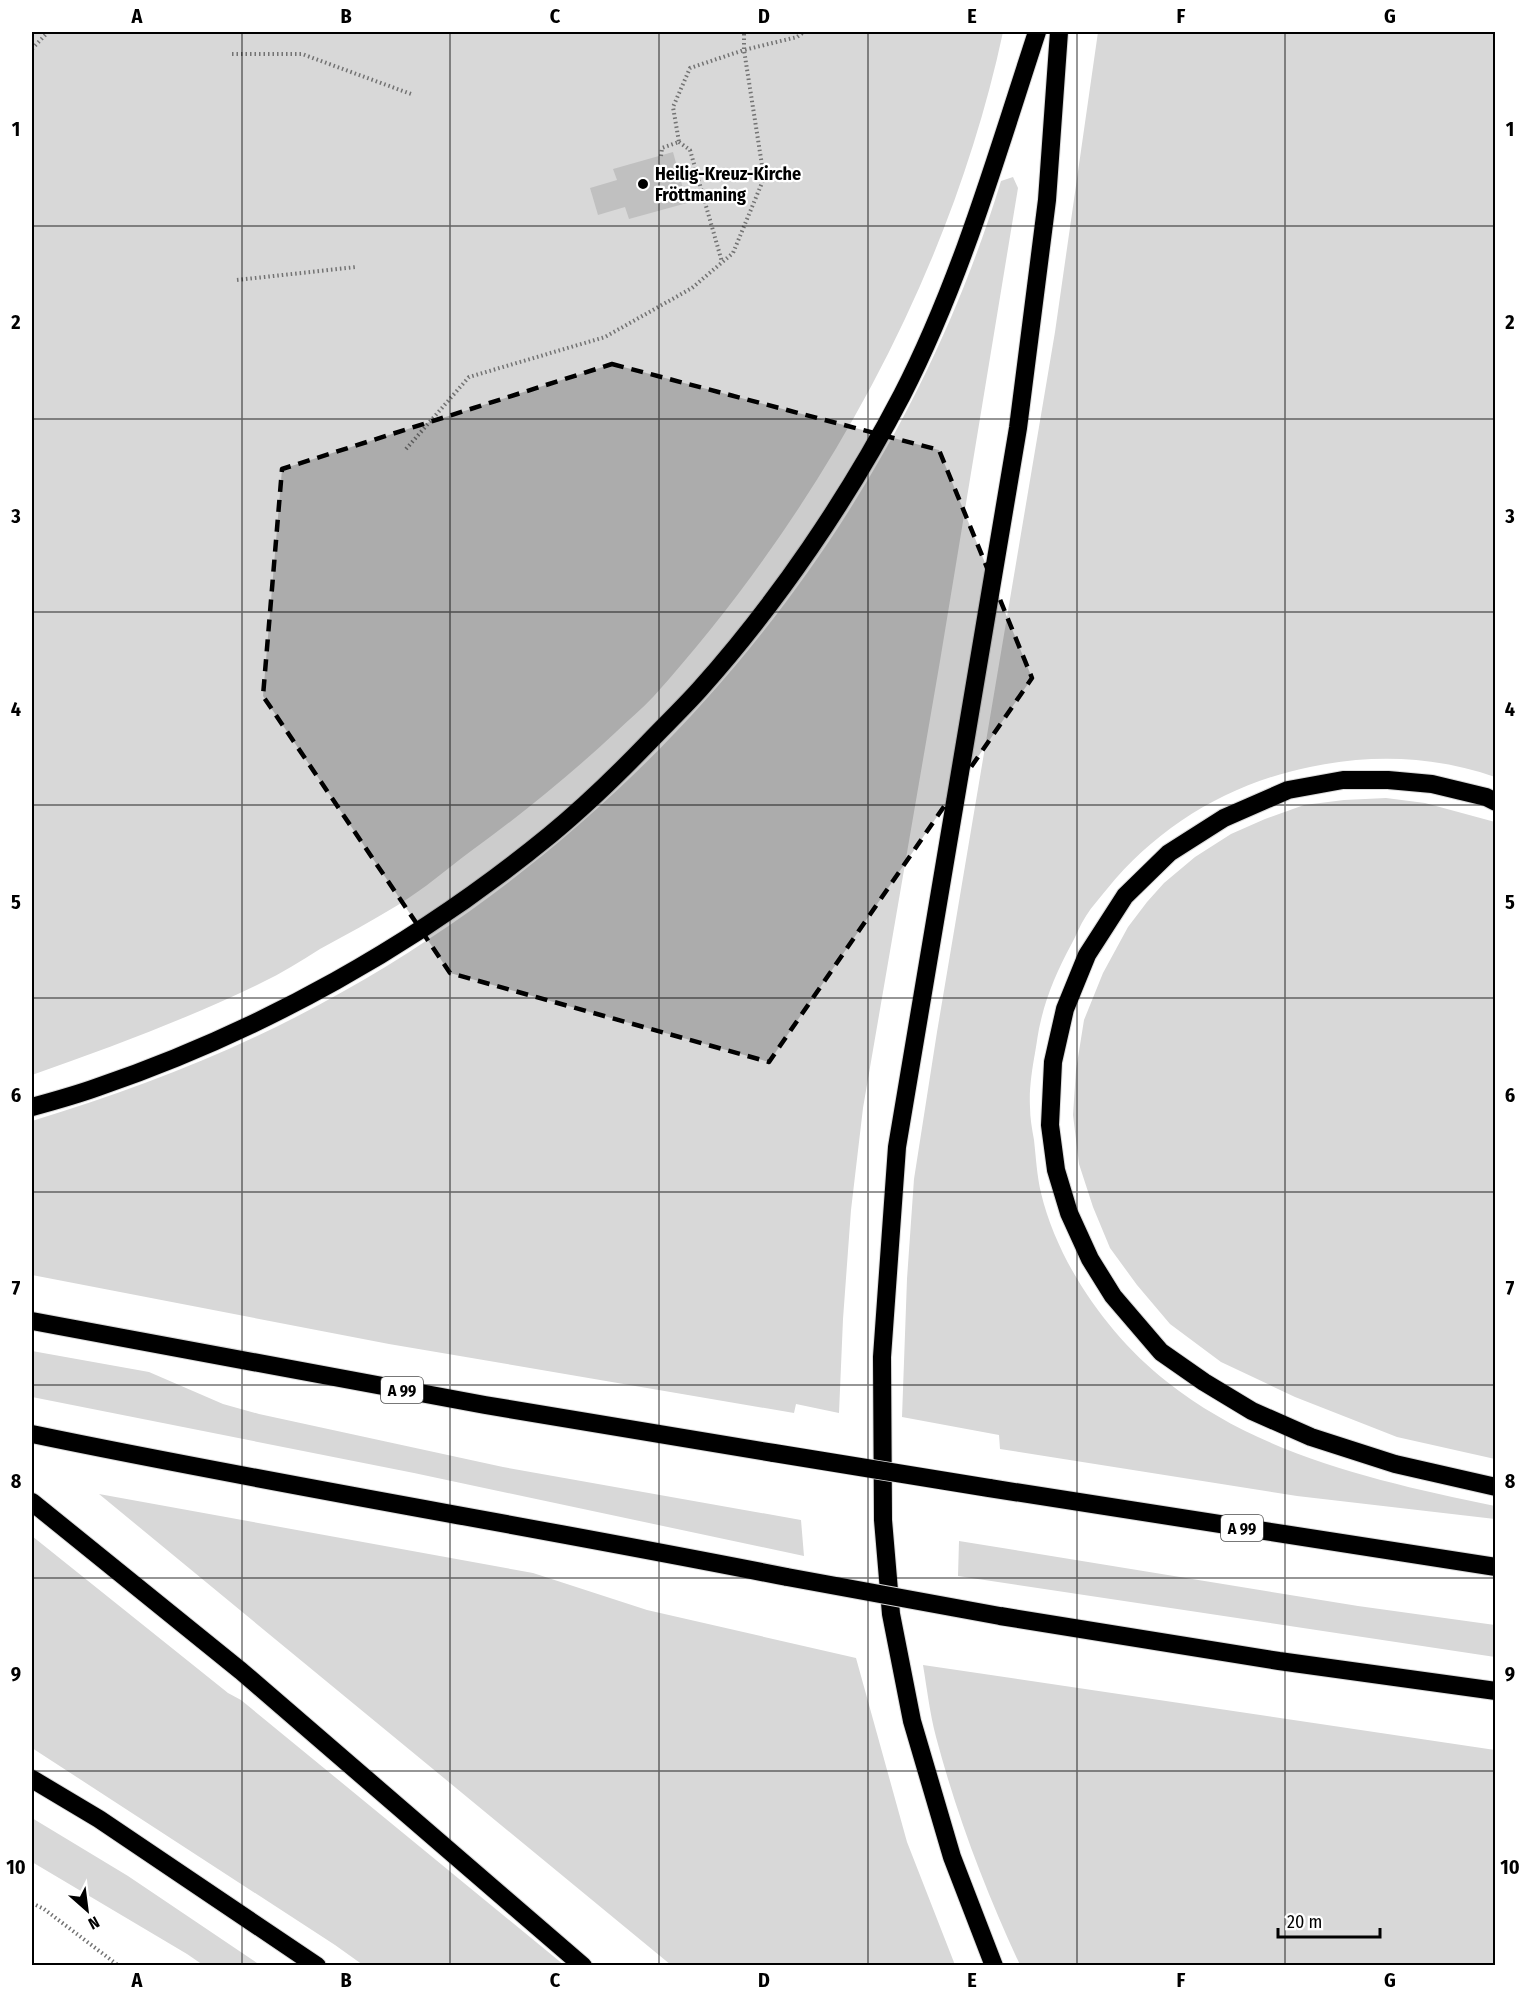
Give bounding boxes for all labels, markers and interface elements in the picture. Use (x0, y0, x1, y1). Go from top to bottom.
text: A (131, 4, 144, 28)
text: B (340, 4, 352, 28)
text: C (550, 4, 561, 28)
text: D (758, 4, 770, 28)
text: E (967, 4, 977, 28)
text: F (1177, 4, 1186, 28)
text: G (1384, 4, 1396, 28)
text: 1 (12, 117, 20, 141)
text: 1 (1506, 117, 1514, 141)
place label: Heilig-Kreuz-Kirche Fröttmaning (655, 163, 801, 206)
marker: Heilig-Kreuz-Kirche Fröttmaning (636, 177, 650, 191)
text: 2 (10, 310, 21, 334)
text: 2 (1504, 310, 1515, 334)
text: 3 (10, 504, 21, 528)
text: 3 (1504, 504, 1515, 528)
text: 4 (11, 697, 21, 721)
text: 4 (1505, 697, 1515, 721)
text: 5 (11, 890, 21, 914)
text: 5 (1505, 890, 1515, 914)
text: 6 (11, 1083, 21, 1107)
text: 6 (1505, 1083, 1515, 1107)
text: 7 (12, 1276, 21, 1300)
text: 7 (1506, 1276, 1515, 1300)
road number: A 99 (381, 1377, 423, 1403)
text: 8 (11, 1469, 22, 1493)
text: 8 (1505, 1469, 1516, 1493)
road number: A 99 (1221, 1515, 1263, 1541)
text: 9 (11, 1662, 21, 1686)
text: 9 (1505, 1662, 1515, 1686)
text: 10 (6, 1855, 26, 1879)
text: 10 (1500, 1855, 1520, 1879)
north arrow (57, 1880, 117, 1940)
scale bar (1278, 1901, 1380, 1939)
text: 20 m (1287, 1911, 1322, 1933)
text: N (85, 1912, 103, 1933)
text: A (131, 1968, 144, 1992)
text: B (340, 1968, 352, 1992)
text: C (550, 1968, 561, 1992)
text: D (758, 1968, 770, 1992)
text: E (967, 1968, 977, 1992)
text: F (1177, 1968, 1186, 1992)
text: G (1384, 1968, 1396, 1992)

